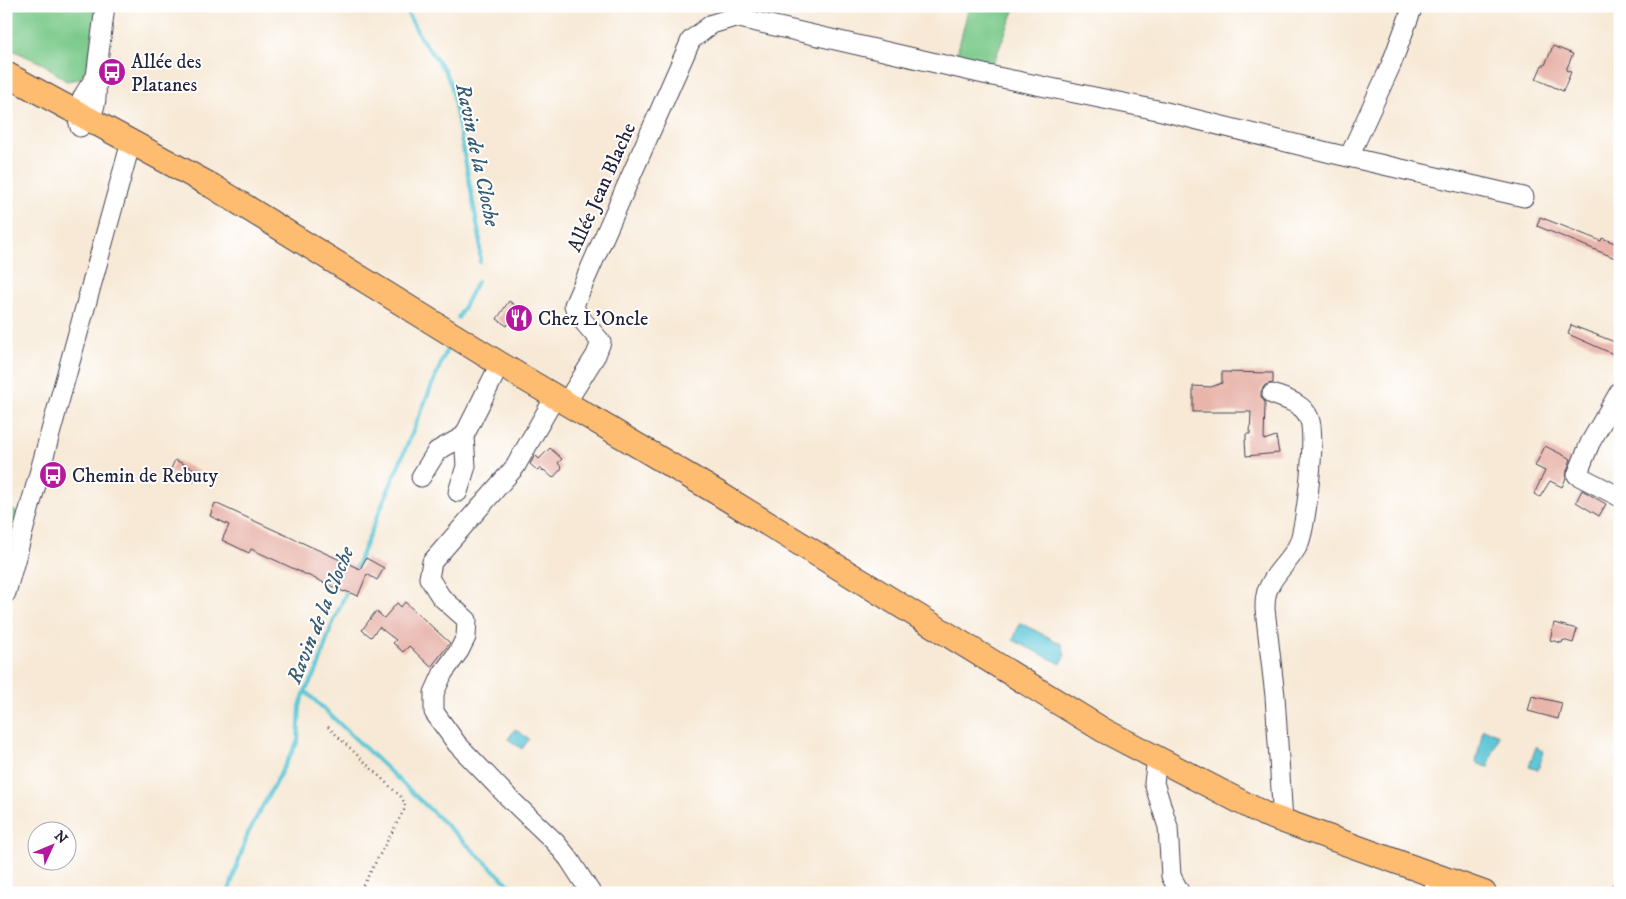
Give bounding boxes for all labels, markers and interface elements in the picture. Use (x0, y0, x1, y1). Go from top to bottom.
place label: Allée des Platanes (131, 50, 202, 98)
bus stop icon: Allée des Platanes (97, 57, 127, 87)
water label: Ravin de la Cloche (449, 80, 505, 230)
street label: Allée Jean Blache (563, 119, 642, 256)
restaurant icon: Chez L'Oncle (504, 303, 534, 333)
place label: Chez L'Oncle (538, 307, 648, 332)
bus stop icon: Chemin de Rebuty (38, 460, 68, 490)
place label: Chemin de Rebuty (72, 464, 218, 489)
water label: Ravin de la Cloche (281, 542, 361, 689)
north arrow (28, 822, 78, 872)
text: N (50, 827, 71, 848)

